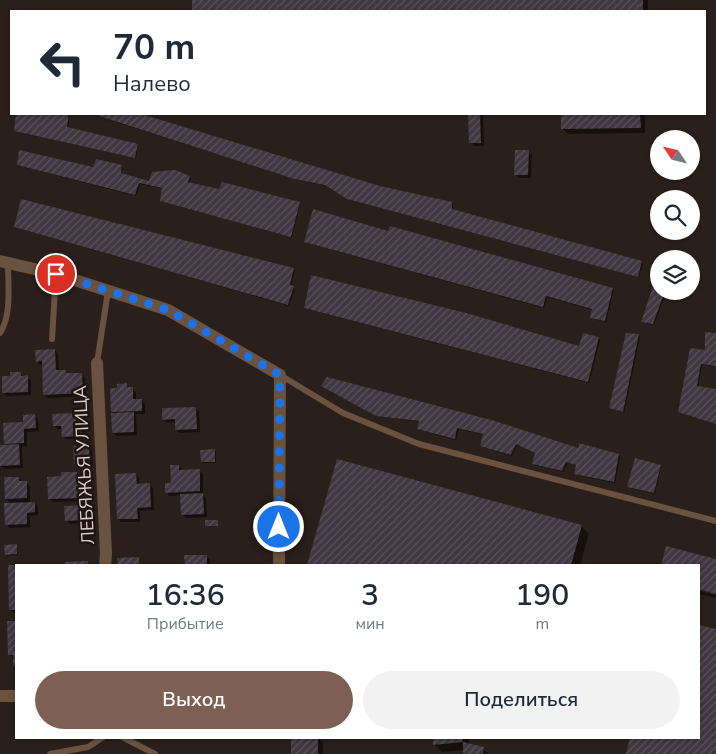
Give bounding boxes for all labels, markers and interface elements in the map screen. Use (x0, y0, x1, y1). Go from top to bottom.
text: 70 m (113, 24, 195, 71)
icon: left (30, 30, 95, 95)
text: Налево (113, 69, 191, 99)
north arrow (650, 130, 700, 180)
map controls (650, 130, 700, 300)
button: search (650, 190, 700, 240)
button: layers (650, 250, 700, 300)
pin (35, 253, 77, 295)
icon: arrive (42, 260, 70, 288)
street label: ЛЕБЯЖЬЯ УЛИЦА (68, 385, 100, 545)
position arrow (252, 500, 304, 552)
text: 16:36 (146, 575, 225, 616)
text: 3 (361, 575, 379, 616)
text: 190 (515, 575, 569, 616)
text: Прибытие (147, 613, 224, 635)
text: мин (355, 613, 385, 635)
text: m (535, 613, 549, 635)
button: Выход (35, 671, 353, 729)
button: Поделиться (363, 671, 680, 729)

